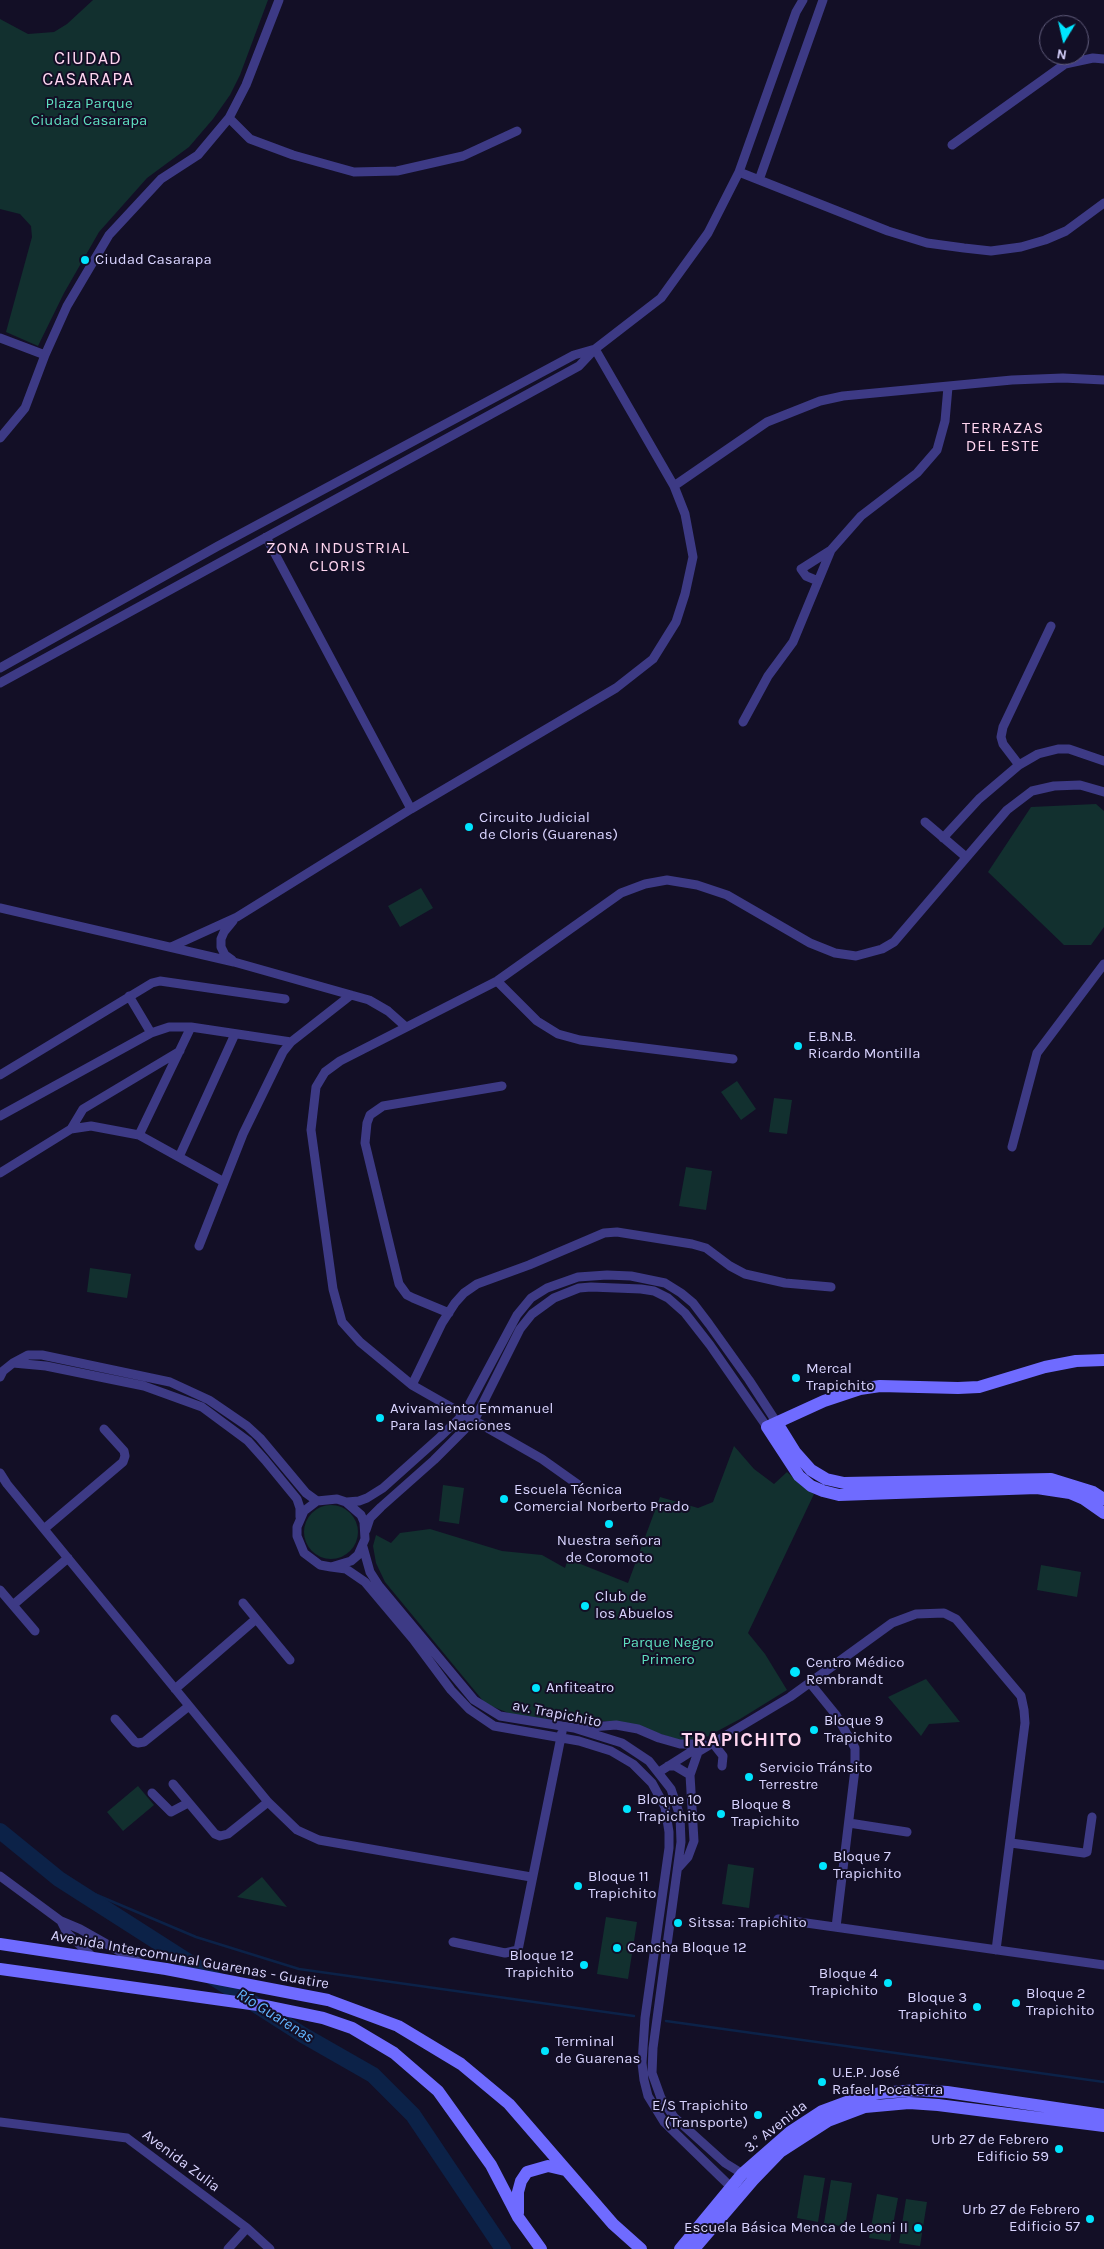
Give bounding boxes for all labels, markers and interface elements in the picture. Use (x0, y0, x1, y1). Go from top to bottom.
north arrow (1039, 15, 1089, 65)
text: N (1055, 45, 1068, 64)
district label: CIUDAD CASARAPA (41, 48, 135, 90)
park label: Plaza Parque Ciudad Casarapa (31, 95, 147, 130)
place label: Ciudad Casarapa (95, 251, 212, 269)
marker: Ciudad Casarapa (79, 254, 91, 266)
district label: TERRAZAS DEL ESTE (961, 418, 1045, 456)
district label: ZONA INDUSTRIAL CLORIS (264, 538, 412, 576)
place label: Circuito Judicial de Cloris (Guarenas) (479, 809, 618, 844)
marker: Circuito Judicial de Cloris (Guarenas) (463, 821, 475, 833)
place label: E.B.N.B. Ricardo Montilla (808, 1028, 920, 1063)
marker: E.B.N.B. Ricardo Montilla (792, 1040, 804, 1052)
place label: Mercal Trapichito (806, 1360, 874, 1395)
marker: Mercal Trapichito (790, 1372, 802, 1384)
place label: Avivamiento Emmanuel Para las Naciones (390, 1400, 554, 1435)
marker: Avivamiento Emmanuel Para las Naciones (374, 1412, 386, 1424)
place label: Escuela Técnica Comercial Norberto Prado (514, 1481, 689, 1516)
marker: Escuela Técnica Comercial Norberto Prado (498, 1493, 510, 1505)
marker: Nuestra señora de Coromoto (603, 1518, 615, 1530)
place label: Nuestra señora de Coromoto (557, 1532, 661, 1567)
place label: Club de los Abuelos (595, 1588, 673, 1623)
marker: Club de los Abuelos (579, 1600, 591, 1612)
park label: Parque Negro Primero (622, 1634, 714, 1669)
place label: Centro Médico Rembrandt (806, 1654, 904, 1689)
marker: Centro Médico Rembrandt (788, 1665, 802, 1679)
place label: Anfiteatro (546, 1679, 614, 1697)
marker: Anfiteatro (530, 1682, 542, 1694)
street label: av. Trapichito (511, 1697, 603, 1731)
place label: Bloque 9 Trapichito (824, 1712, 892, 1747)
marker: Bloque 9 Trapichito (808, 1724, 820, 1736)
district label: TRAPICHITO (680, 1728, 804, 1752)
place label: Servicio Tránsito Terrestre (759, 1759, 873, 1794)
marker: Servicio Tránsito Terrestre (743, 1771, 755, 1783)
place label: Bloque 10 Trapichito (637, 1791, 705, 1826)
place label: Bloque 8 Trapichito (731, 1796, 799, 1831)
marker: Bloque 10 Trapichito (621, 1803, 633, 1815)
marker: Bloque 8 Trapichito (715, 1808, 727, 1820)
place label: Bloque 7 Trapichito (833, 1848, 901, 1883)
marker: Bloque 7 Trapichito (817, 1860, 829, 1872)
place label: Bloque 11 Trapichito (588, 1868, 656, 1903)
marker: Bloque 11 Trapichito (572, 1880, 584, 1892)
place label: Sitssa: Trapichito (688, 1914, 807, 1932)
marker: Sitssa: Trapichito (672, 1917, 684, 1929)
street label: Avenida Intercomunal Guarenas - Guatire (50, 1927, 330, 1993)
place label: Cancha Bloque 12 (627, 1939, 747, 1957)
marker: Cancha Bloque 12 (611, 1942, 623, 1954)
place label: Bloque 12 Trapichito (506, 1947, 574, 1982)
marker: Bloque 12 Trapichito (578, 1959, 590, 1971)
place label: Bloque 4 Trapichito (810, 1965, 878, 2000)
marker: Bloque 4 Trapichito (882, 1977, 894, 1989)
water label: Río Guarenas (233, 1985, 317, 2047)
place label: Bloque 2 Trapichito (1026, 1985, 1094, 2020)
place label: Bloque 3 Trapichito (899, 1989, 967, 2024)
marker: Bloque 2 Trapichito (1010, 1997, 1022, 2009)
marker: Bloque 3 Trapichito (971, 2001, 983, 2013)
place label: Terminal de Guarenas (555, 2033, 640, 2068)
marker: Terminal de Guarenas (539, 2045, 551, 2057)
place label: U.E.P. José Rafael Pocaterra (832, 2064, 943, 2099)
marker: U.E.P. José Rafael Pocaterra (816, 2076, 828, 2088)
place label: E/S Trapichito (Transporte) (652, 2097, 748, 2132)
street label: 3.° Avenida (741, 2097, 811, 2157)
marker: E/S Trapichito (Transporte) (752, 2109, 764, 2121)
street label: Avenida Zulia (139, 2126, 223, 2196)
place label: Urb 27 de Febrero Edificio 59 (931, 2131, 1049, 2166)
marker: Urb 27 de Febrero Edificio 59 (1053, 2143, 1065, 2155)
place label: Urb 27 de Febrero Edificio 57 (962, 2201, 1080, 2236)
marker: Urb 27 de Febrero Edificio 57 (1084, 2213, 1096, 2225)
place label: Escuela Básica Menca de Leoni II (684, 2219, 908, 2237)
marker: Escuela Básica Menca de Leoni II (912, 2222, 924, 2234)

